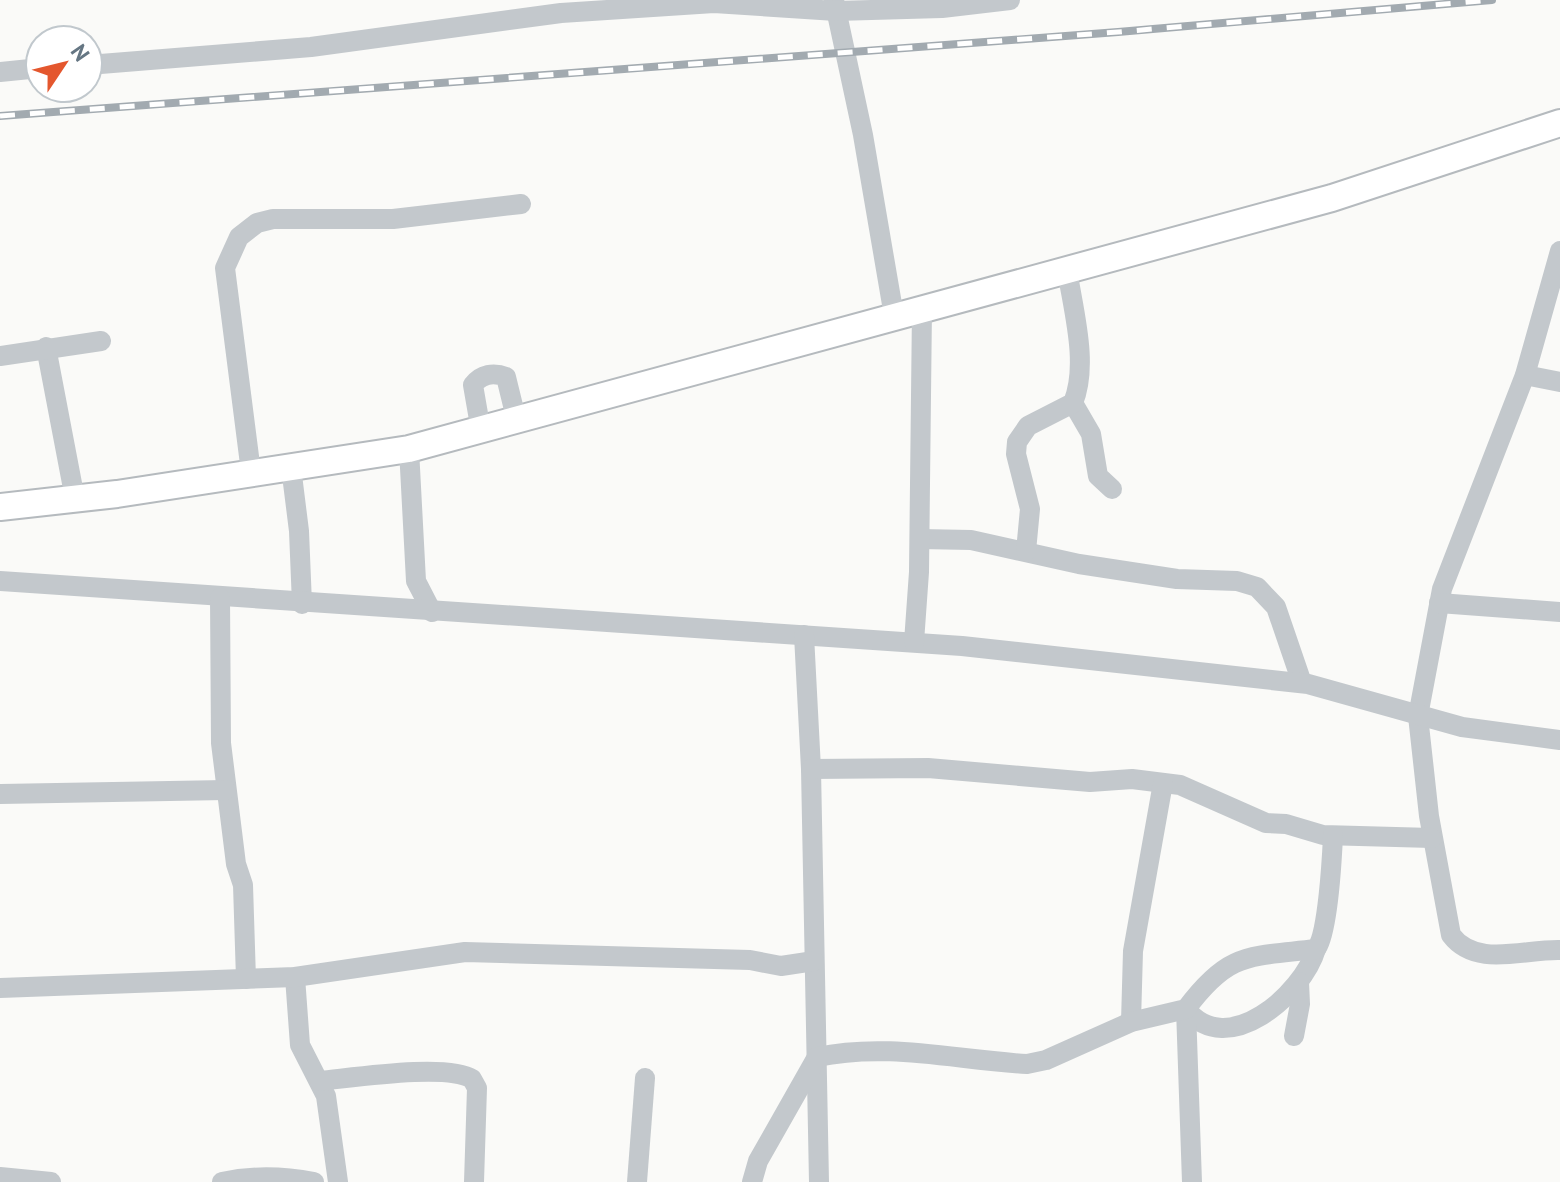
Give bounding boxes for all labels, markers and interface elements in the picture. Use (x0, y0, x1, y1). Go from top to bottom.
north arrow (24, 24, 104, 104)
text: N (65, 39, 96, 66)

